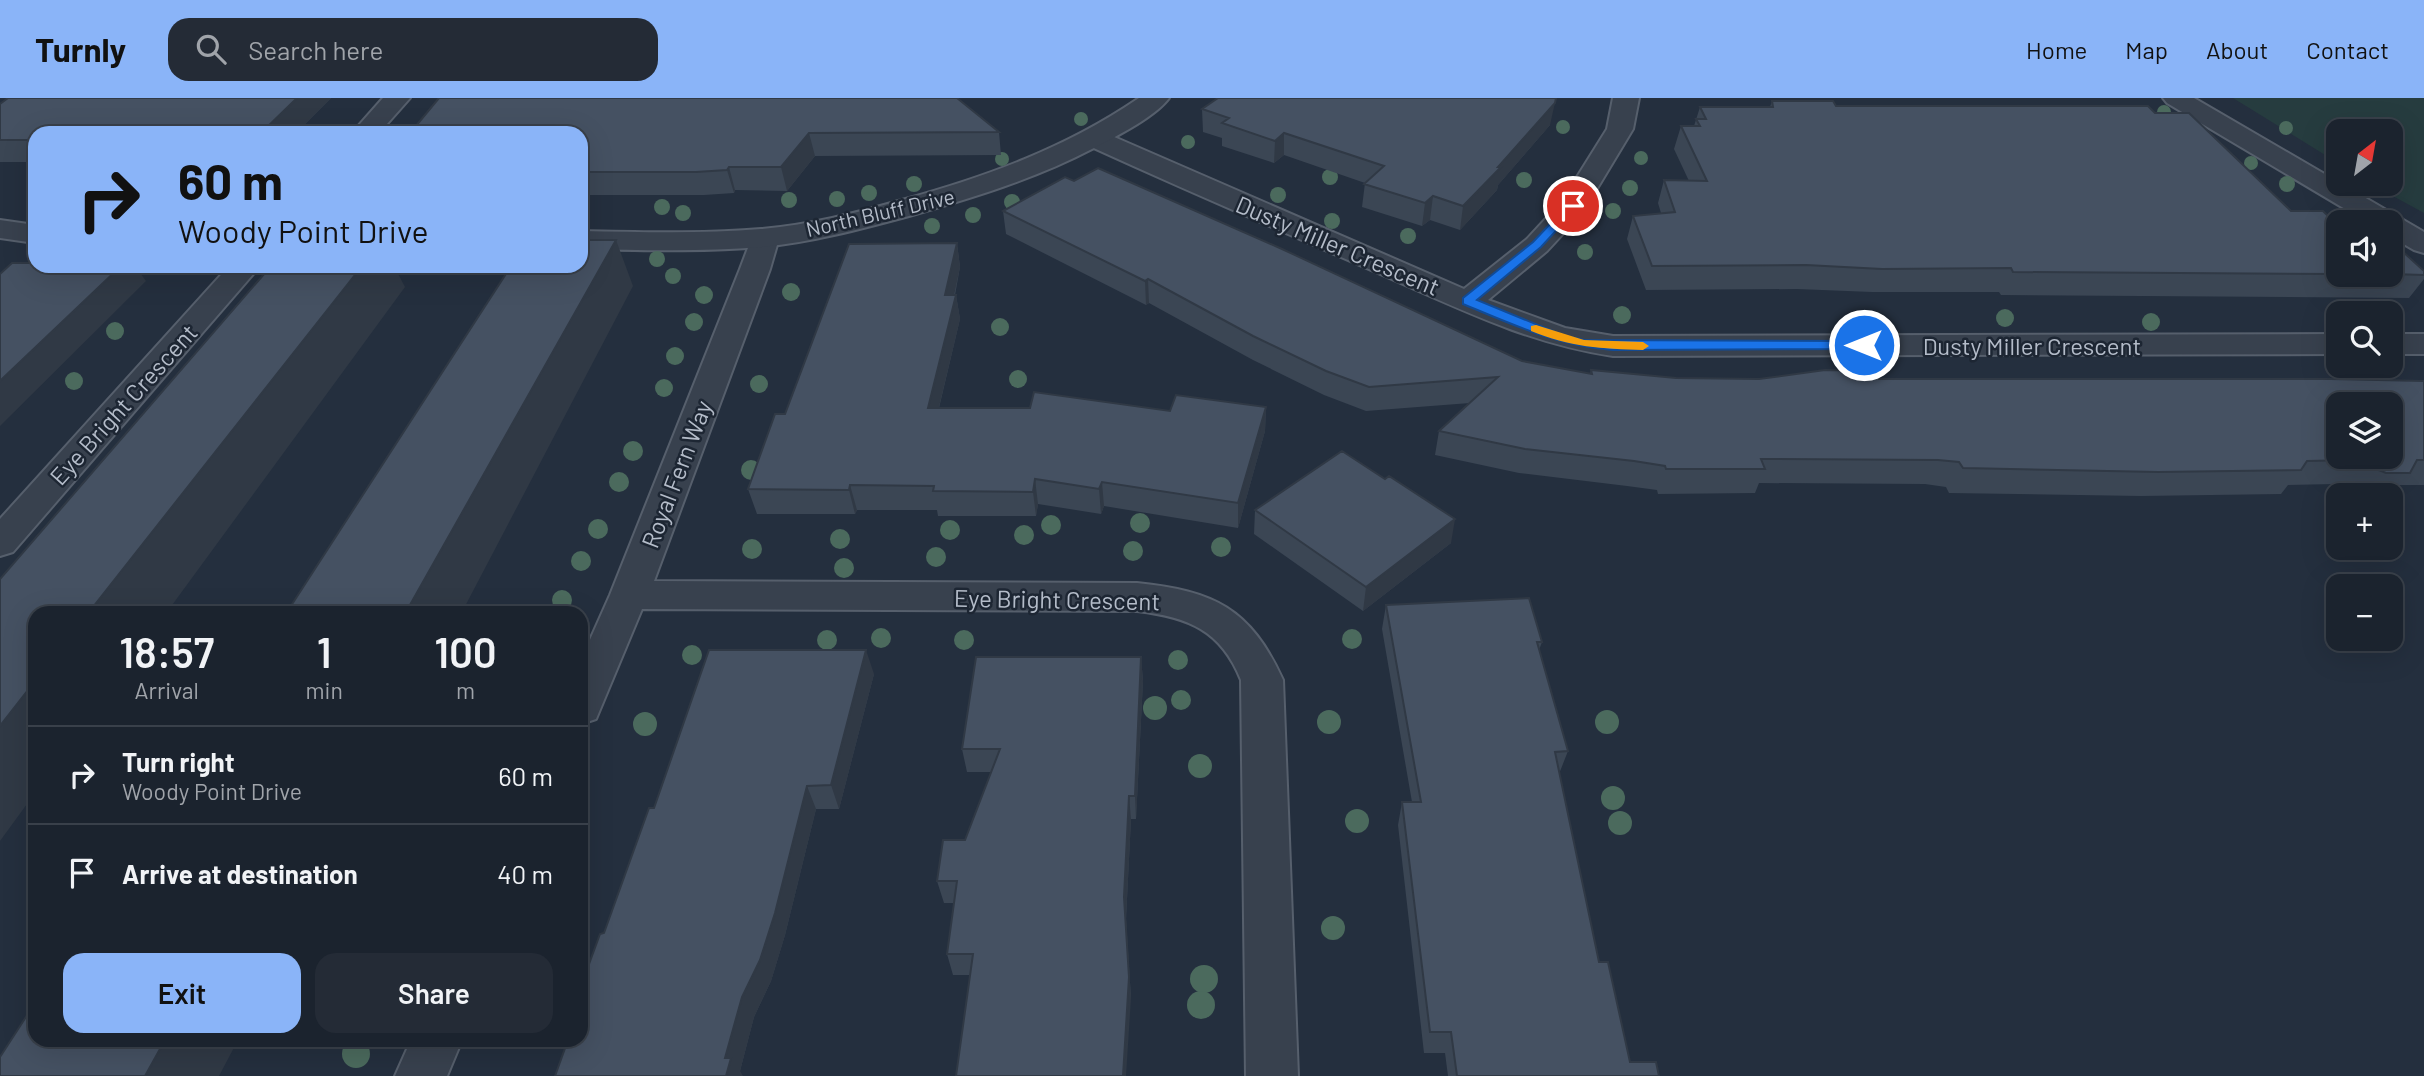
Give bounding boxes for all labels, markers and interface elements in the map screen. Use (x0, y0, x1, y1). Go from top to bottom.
search box (168, 18, 658, 81)
text: Turnly (35, 29, 126, 69)
icon: search (192, 30, 230, 68)
text: Search here (248, 34, 383, 65)
text: Home (2026, 35, 2087, 64)
text: Map (2125, 35, 2168, 64)
text: About (2206, 35, 2268, 64)
text: Contact (2306, 35, 2389, 64)
north arrow (2326, 119, 2403, 196)
map controls (2326, 119, 2403, 651)
text: 60 m (178, 151, 283, 210)
icon: right (63, 154, 154, 245)
pin (1543, 176, 1603, 236)
street label: North Bluff Drive (803, 183, 957, 241)
icon: arrive (1554, 187, 1592, 225)
street label: Dusty Miller Crescent (1232, 189, 1444, 301)
button: sound (2326, 210, 2403, 287)
text: Woody Point Drive (178, 211, 429, 249)
button: search (2326, 301, 2403, 378)
position arrow (1827, 308, 1901, 382)
street label: Eye Bright Crescent (43, 318, 203, 490)
street label: Dusty Miller Crescent (1923, 331, 2141, 360)
button: layers (2326, 392, 2403, 469)
street label: Royal Fern Way (635, 396, 717, 552)
button: + (2326, 483, 2403, 560)
button: − (2326, 574, 2403, 651)
street label: Eye Bright Crescent (954, 583, 1160, 615)
text: 18:57 (119, 626, 214, 676)
text: 1 (317, 626, 332, 676)
text: 100 (434, 626, 497, 676)
text: Arrival (135, 676, 199, 704)
text: min (306, 676, 343, 704)
text: m (456, 676, 475, 704)
text: Turn right (122, 746, 235, 777)
icon: right (63, 756, 101, 794)
text: 60 m (498, 760, 553, 791)
text: Woody Point Drive (122, 777, 302, 805)
icon: arrive (63, 854, 101, 892)
text: Arrive at destination (122, 858, 358, 889)
text: 40 m (497, 858, 553, 889)
button: Exit (63, 953, 301, 1033)
button: Share (315, 953, 553, 1033)

